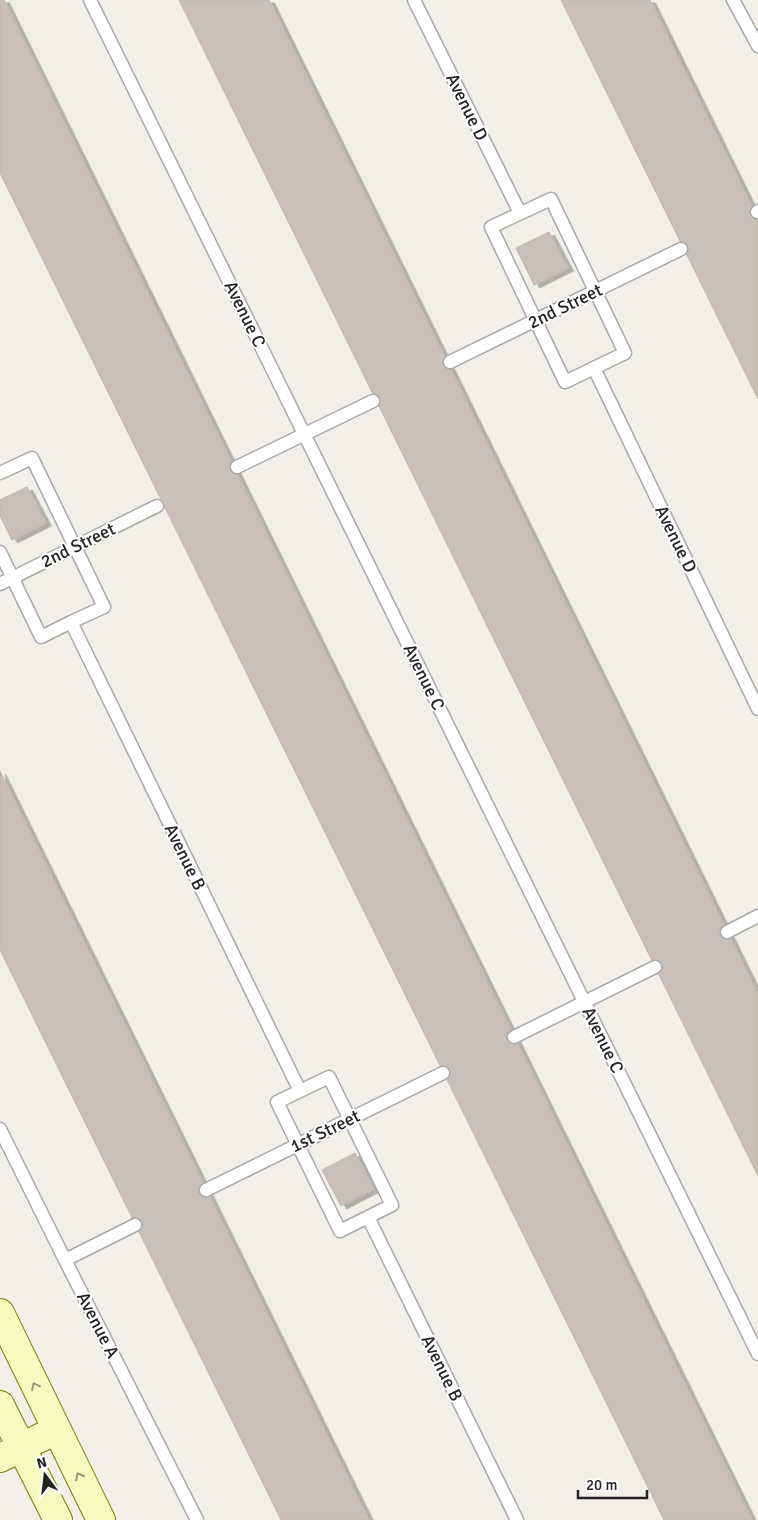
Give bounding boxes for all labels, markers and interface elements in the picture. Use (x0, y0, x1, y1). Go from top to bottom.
street label: Avenue D (441, 70, 493, 144)
street label: Avenue C (220, 277, 271, 351)
street label: 2nd Street (524, 279, 606, 333)
street label: Avenue D (650, 502, 702, 576)
street label: 2nd Street (37, 518, 119, 572)
street label: Avenue C (399, 640, 450, 714)
street label: Avenue B (160, 820, 211, 894)
street label: Avenue C (578, 1003, 629, 1077)
street label: 1st Street (287, 1105, 363, 1157)
street label: Avenue A (72, 1288, 124, 1362)
street label: Avenue B (417, 1331, 468, 1405)
one-way arrow (31, 1382, 41, 1391)
north arrow (20, 1450, 70, 1500)
text: N (35, 1453, 49, 1472)
scale bar (578, 1468, 647, 1500)
one-way arrow (75, 1473, 85, 1482)
text: 20 m (586, 1476, 617, 1494)

